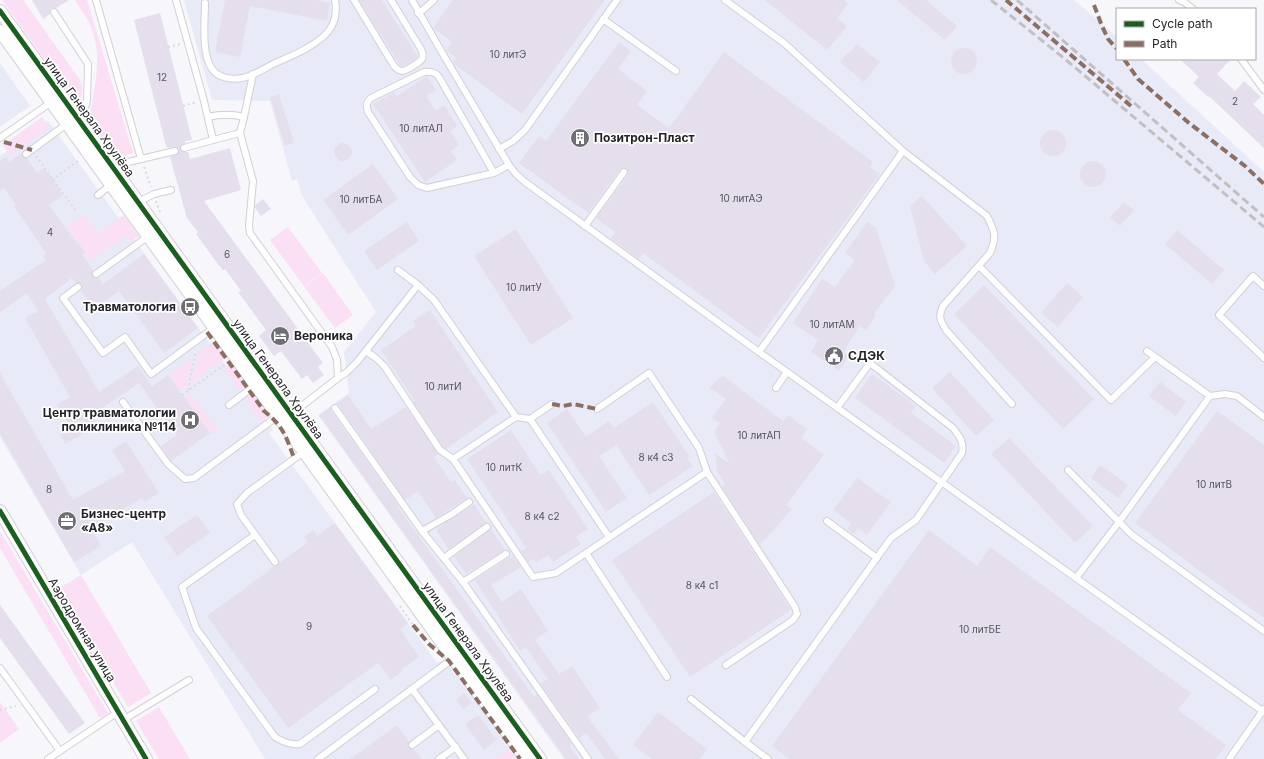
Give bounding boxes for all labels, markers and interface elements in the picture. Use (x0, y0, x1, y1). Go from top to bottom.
legend (1116, 8, 1256, 60)
text: Cycle path (1152, 16, 1213, 31)
text: Path (1152, 36, 1177, 51)
house number: 10 литЭ (490, 48, 526, 60)
street label: улица Генерала Хрулёва (41, 54, 138, 180)
house number: 12 (157, 71, 167, 83)
house number: 2 (1232, 95, 1238, 107)
house number: 10 литАЛ (399, 122, 443, 134)
building icon: Позитрон-Пласт (569, 127, 591, 149)
place label: Позитрон-Пласт (594, 130, 695, 145)
house number: 10 литАЭ (720, 192, 762, 204)
house number: 10 литБА (339, 193, 383, 205)
house number: 4 (47, 226, 53, 238)
house number: 6 (224, 248, 230, 260)
house number: 10 литУ (506, 281, 543, 293)
bus stop icon: Травматология (179, 296, 201, 318)
place label: Травматология (83, 299, 176, 314)
street label: улица Генерала Хрулёва (230, 316, 327, 442)
house number: 10 литАМ (809, 318, 855, 330)
hotel icon: Вероника (269, 325, 291, 347)
place label: Вероника (294, 328, 353, 343)
public building icon: СДЭК (823, 345, 845, 367)
place label: СДЭК (848, 348, 885, 363)
house number: 10 литИ (424, 380, 462, 392)
place label: Центр травматологии поликлиника №114 (43, 405, 176, 434)
hospital icon: Центр травматологии поликлиника №114 (179, 409, 201, 431)
house number: 10 литАП (737, 429, 781, 441)
house number: 8 к4 с3 (638, 451, 674, 463)
house number: 10 литК (486, 461, 522, 473)
house number: 10 литВ (1196, 478, 1232, 490)
house number: 8 (46, 483, 52, 495)
place label: Бизнес-центр «А8» (81, 506, 166, 535)
office icon: Бизнес-центр «А8» (56, 510, 78, 532)
house number: 8 к4 с2 (524, 510, 560, 522)
street label: Аэродромная улица (45, 575, 119, 685)
street label: улица Генерала Хрулёва (420, 579, 517, 705)
house number: 8 к4 с1 (686, 579, 718, 591)
house number: 9 (306, 620, 312, 632)
house number: 10 литБЕ (959, 623, 1001, 635)

